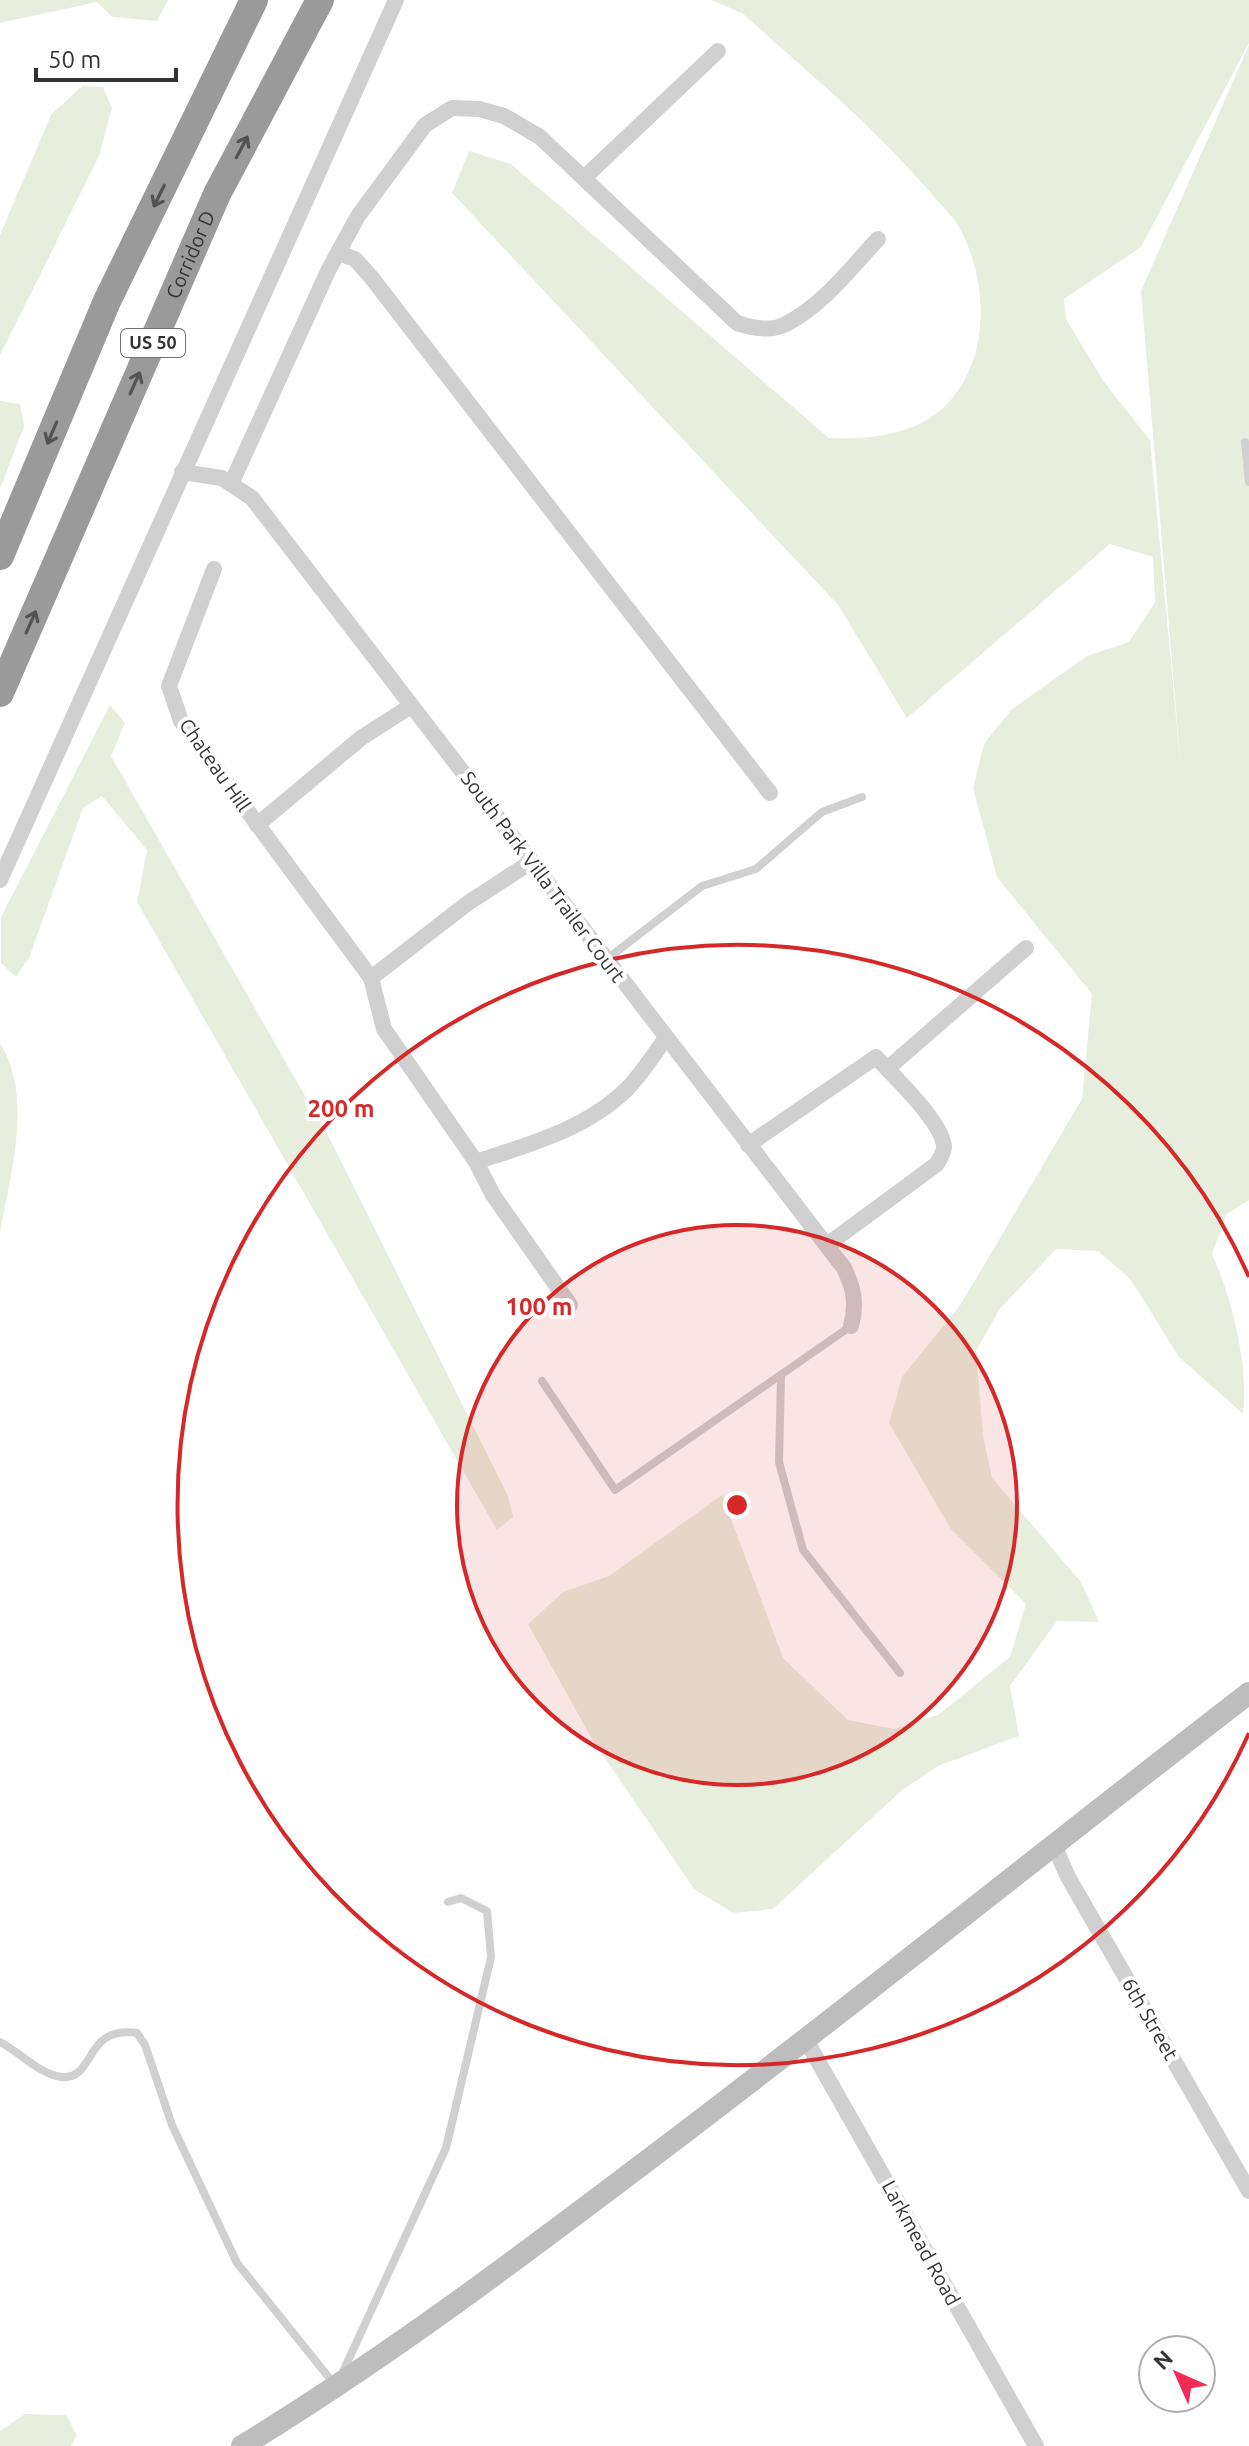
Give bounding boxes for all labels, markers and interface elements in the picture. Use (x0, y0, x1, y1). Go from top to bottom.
scale bar (36, 32, 176, 82)
text: 50 m (48, 46, 101, 73)
one-way arrow (235, 135, 251, 159)
one-way arrow (150, 183, 166, 207)
street label: Corridor D (161, 207, 219, 302)
road number: US 50 (121, 329, 185, 357)
one-way arrow (128, 371, 143, 395)
one-way arrow (43, 420, 58, 445)
one-way arrow (25, 610, 40, 634)
street label: Chateau Hill (175, 714, 256, 816)
street label: South Park Villa Trailer Court (457, 767, 630, 987)
text: 200 m (308, 1095, 374, 1122)
text: 100 m (506, 1293, 572, 1320)
centre of rings (723, 1491, 751, 1519)
street label: 6th Street (1118, 1974, 1183, 2064)
street label: Larkmead Road (878, 2176, 965, 2309)
north arrow (1137, 2334, 1217, 2414)
text: N (1148, 2345, 1177, 2374)

